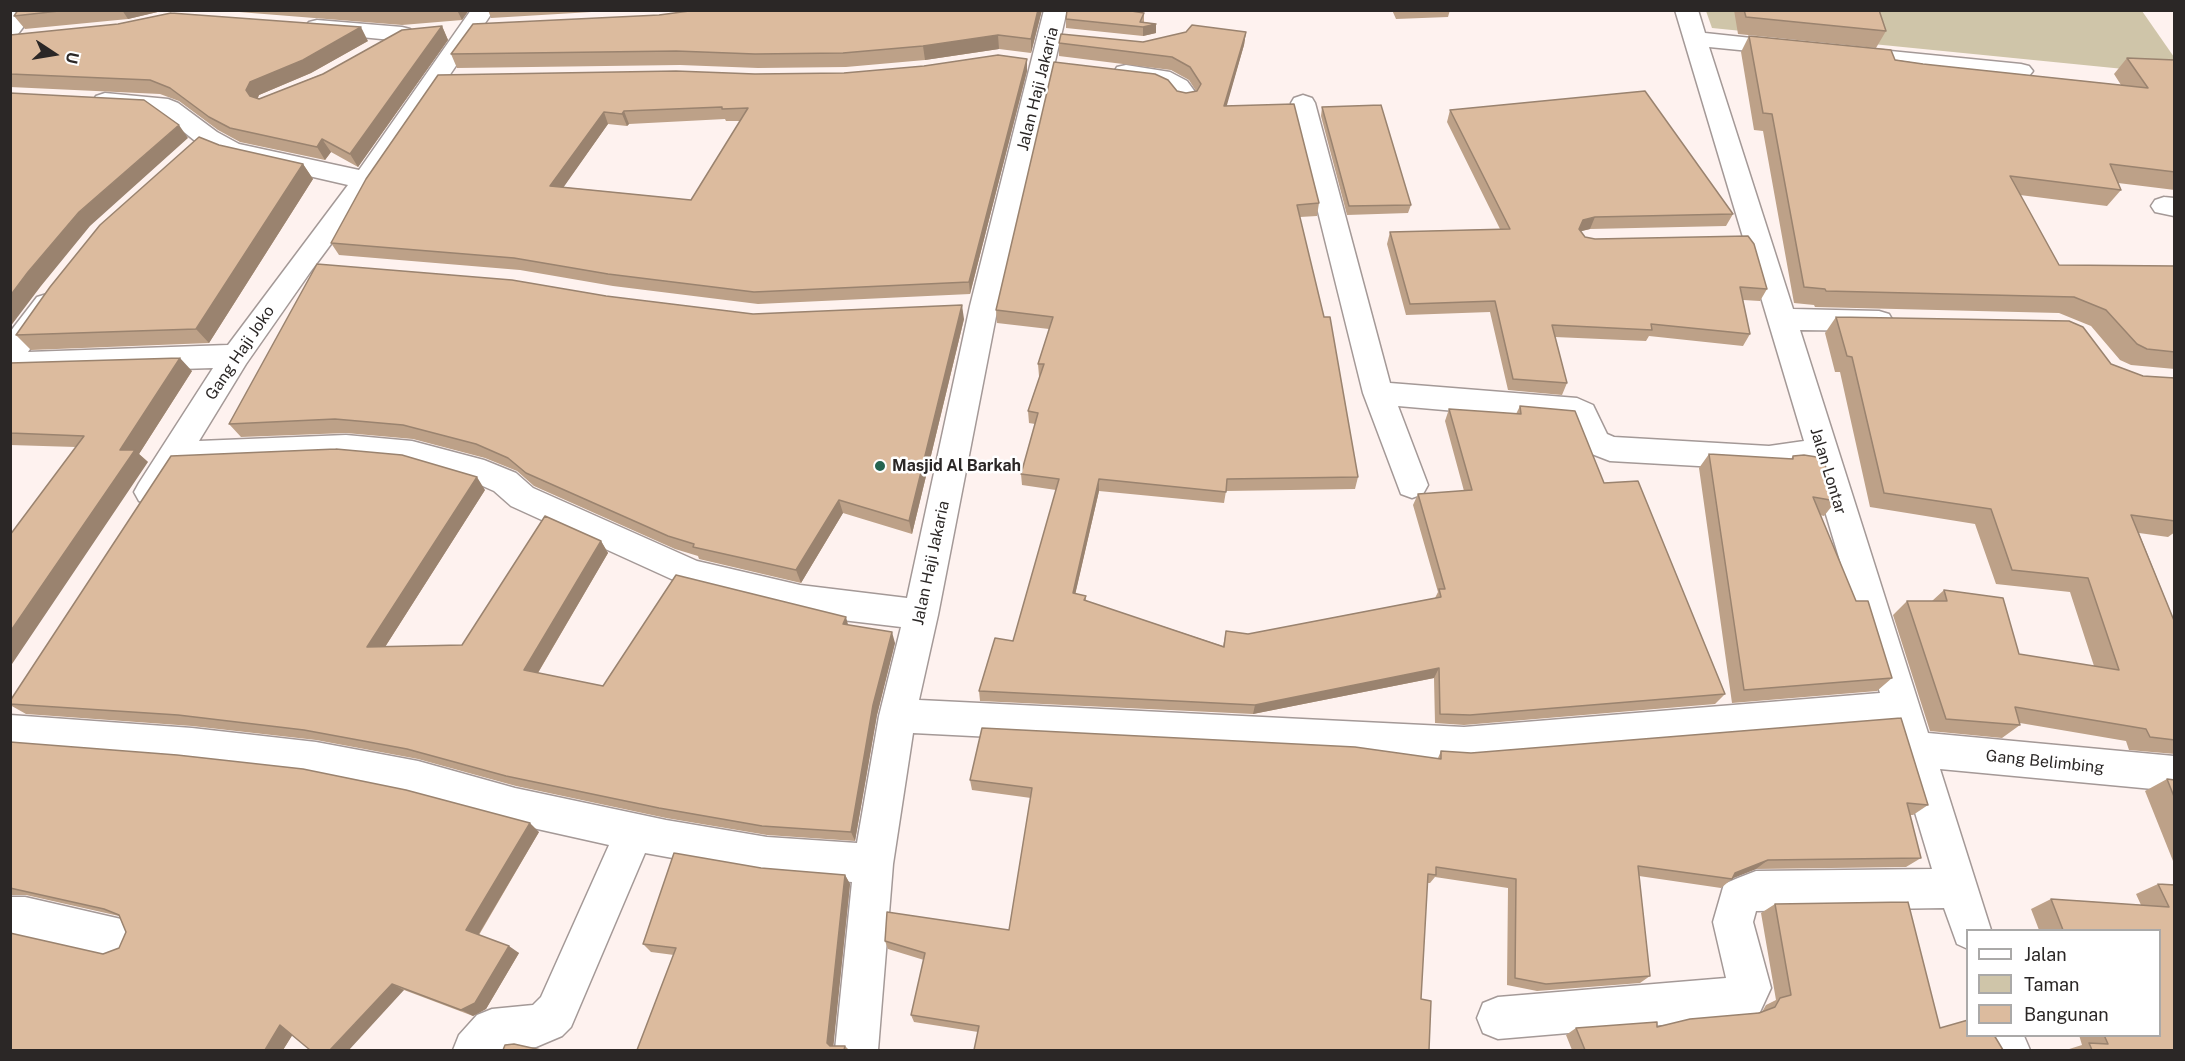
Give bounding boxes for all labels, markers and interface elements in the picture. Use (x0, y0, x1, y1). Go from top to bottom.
north arrow (24, 24, 84, 84)
street label: Jalan Haji Jakaria (1013, 25, 1063, 153)
text: U (62, 50, 83, 65)
street label: Gang Haji Joko (201, 302, 279, 404)
street label: Jalan Lontar (1806, 425, 1850, 517)
place label: Masjid Al Barkah (892, 456, 1021, 476)
marker: Masjid Al Barkah (873, 459, 887, 473)
street label: Jalan Haji Jakaria (908, 499, 954, 627)
street label: Gang Belimbing (1985, 746, 2105, 778)
legend (1966, 929, 2161, 1037)
text: Jalan (2024, 944, 2067, 965)
text: Taman (2024, 974, 2079, 995)
text: Bangunan (2024, 1004, 2109, 1025)

